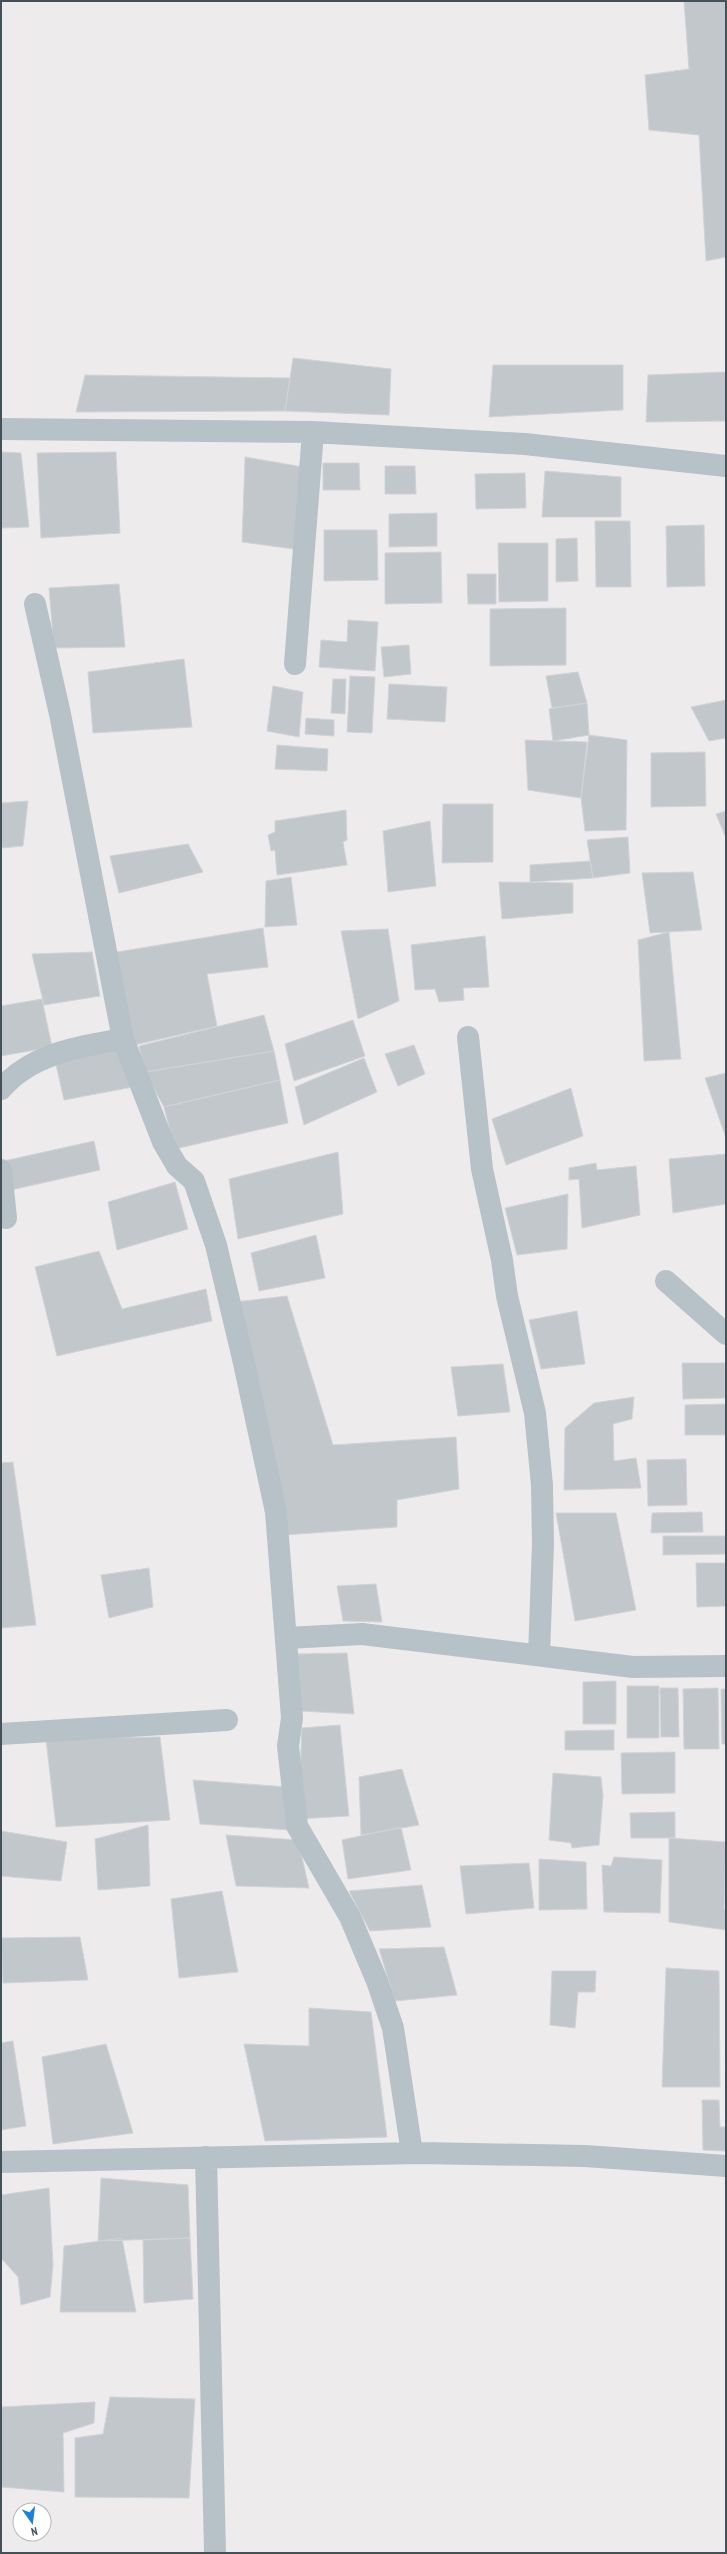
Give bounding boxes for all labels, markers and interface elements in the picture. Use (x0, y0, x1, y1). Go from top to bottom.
north arrow (12, 2502, 52, 2542)
text: N (30, 2524, 39, 2539)

